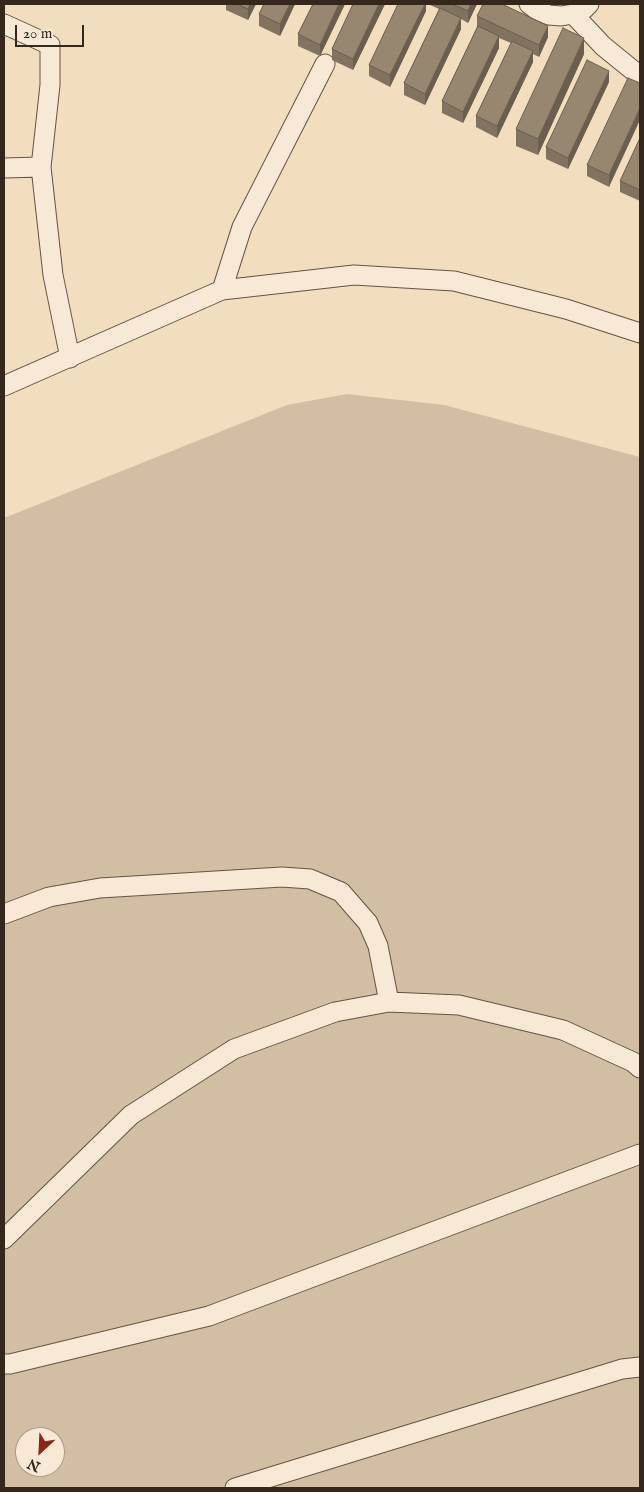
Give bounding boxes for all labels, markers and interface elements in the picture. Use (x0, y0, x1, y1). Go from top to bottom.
scale bar (18, 15, 86, 47)
text: 20 m (23, 24, 52, 43)
north arrow (15, 1427, 65, 1477)
text: N (25, 1454, 43, 1475)

